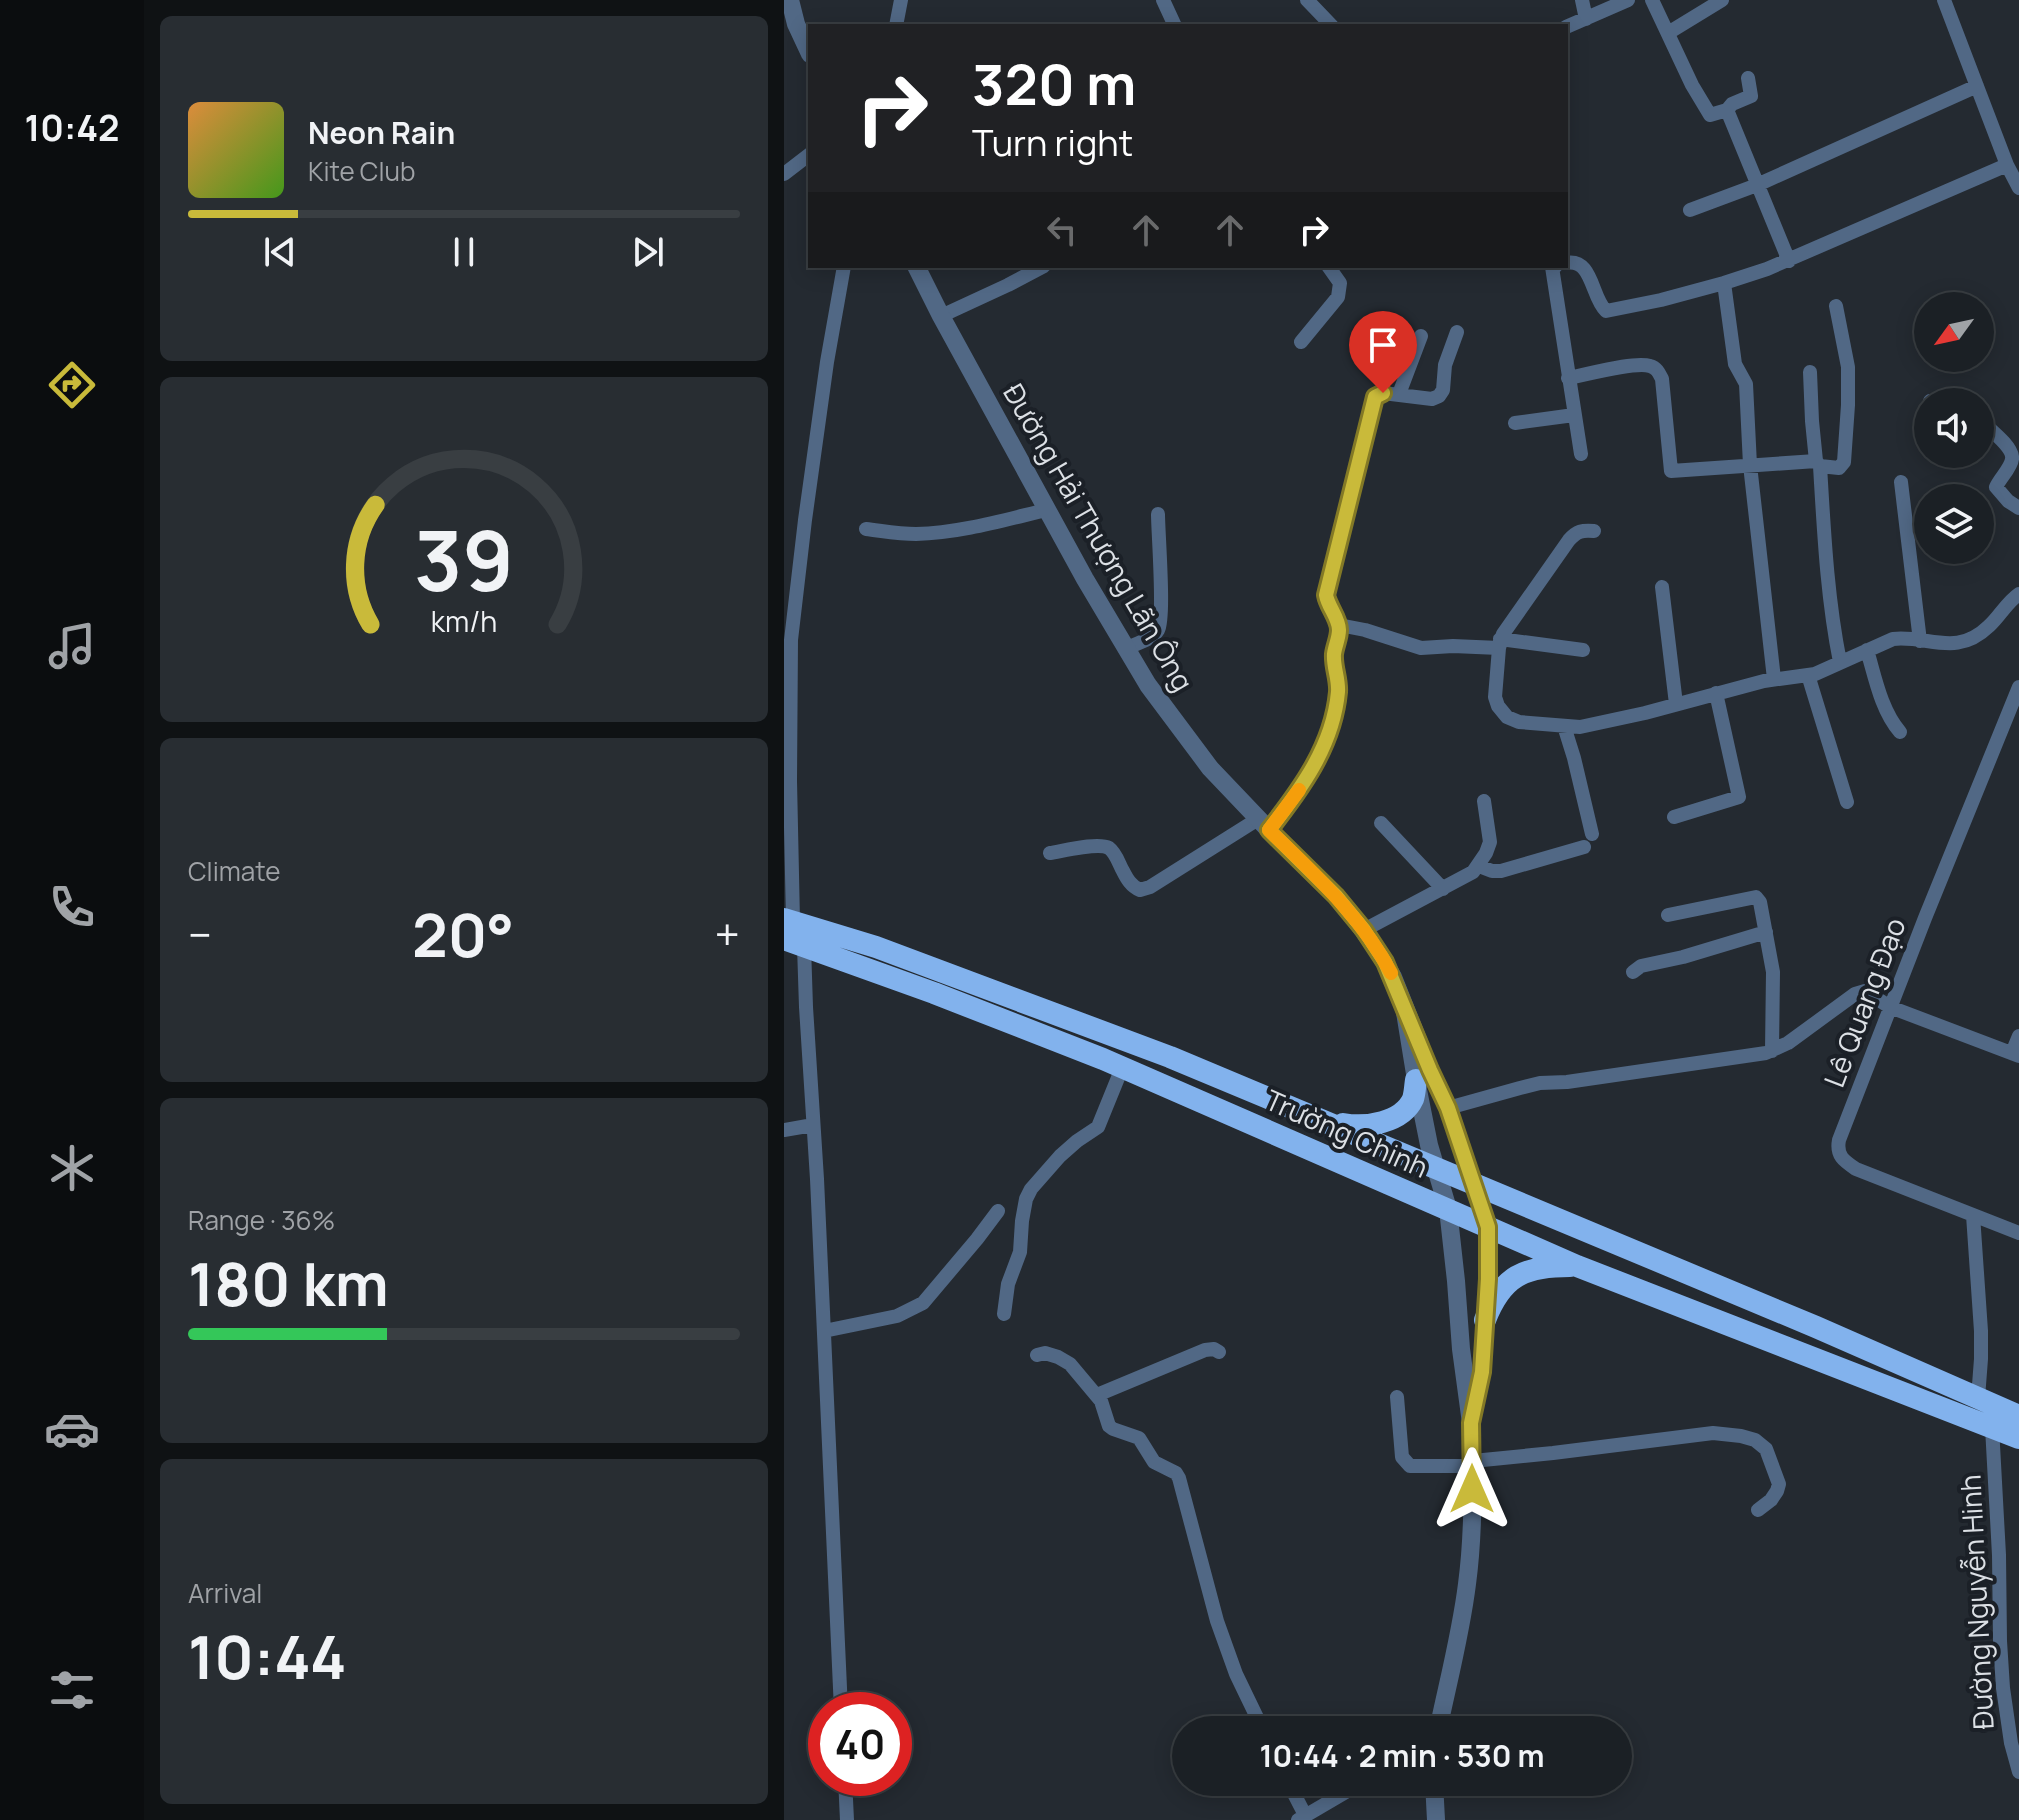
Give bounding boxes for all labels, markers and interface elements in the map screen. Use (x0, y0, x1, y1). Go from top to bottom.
text: 320 m (972, 45, 1136, 122)
icon: right (840, 56, 944, 160)
text: 10:42 (24, 103, 120, 152)
text: Neon Rain (308, 112, 455, 153)
text: Turn right (972, 118, 1133, 167)
text: Kite Club (308, 153, 415, 189)
icon: left (1040, 208, 1084, 252)
icon: ahead (1124, 208, 1168, 252)
icon: ahead (1208, 208, 1252, 252)
icon: right (1292, 208, 1336, 252)
icon: previous (258, 230, 302, 274)
icon: pause (442, 230, 486, 274)
icon: next (626, 230, 670, 274)
north arrow (1914, 292, 1994, 372)
map controls (1914, 292, 1994, 564)
pin (1349, 311, 1417, 393)
icon: arrive (1361, 323, 1405, 367)
icon: directions (44, 357, 100, 413)
street label: Đường Hải Thượng Lãn Ông (995, 376, 1203, 698)
button: sound (1914, 388, 1994, 468)
button: layers (1914, 484, 1994, 564)
text: 39 (414, 502, 514, 616)
text: km/h (431, 602, 497, 641)
icon: music (44, 618, 100, 674)
text: Climate (188, 853, 280, 889)
icon: phone (44, 879, 100, 935)
text: 20° (412, 893, 514, 975)
text: − (188, 904, 212, 964)
text: + (715, 904, 740, 964)
street label: Lê Quang Đạo (1814, 912, 1914, 1092)
street label: Trường Chinh (1260, 1080, 1434, 1186)
icon: climate (44, 1140, 100, 1196)
text: Range · 36% (188, 1202, 335, 1238)
text: 180 km (188, 1242, 389, 1324)
icon: car (44, 1401, 100, 1457)
position arrow (1430, 1447, 1514, 1531)
street label: Đường Nguyễn Hinh (1950, 1474, 2002, 1730)
text: Arrival (188, 1575, 262, 1611)
text: 10:44 (188, 1615, 347, 1697)
icon: filters (44, 1662, 100, 1718)
speed limit sign: 40 (808, 1692, 912, 1796)
text: 10:44 · 2 min · 530 m (1259, 1735, 1545, 1776)

